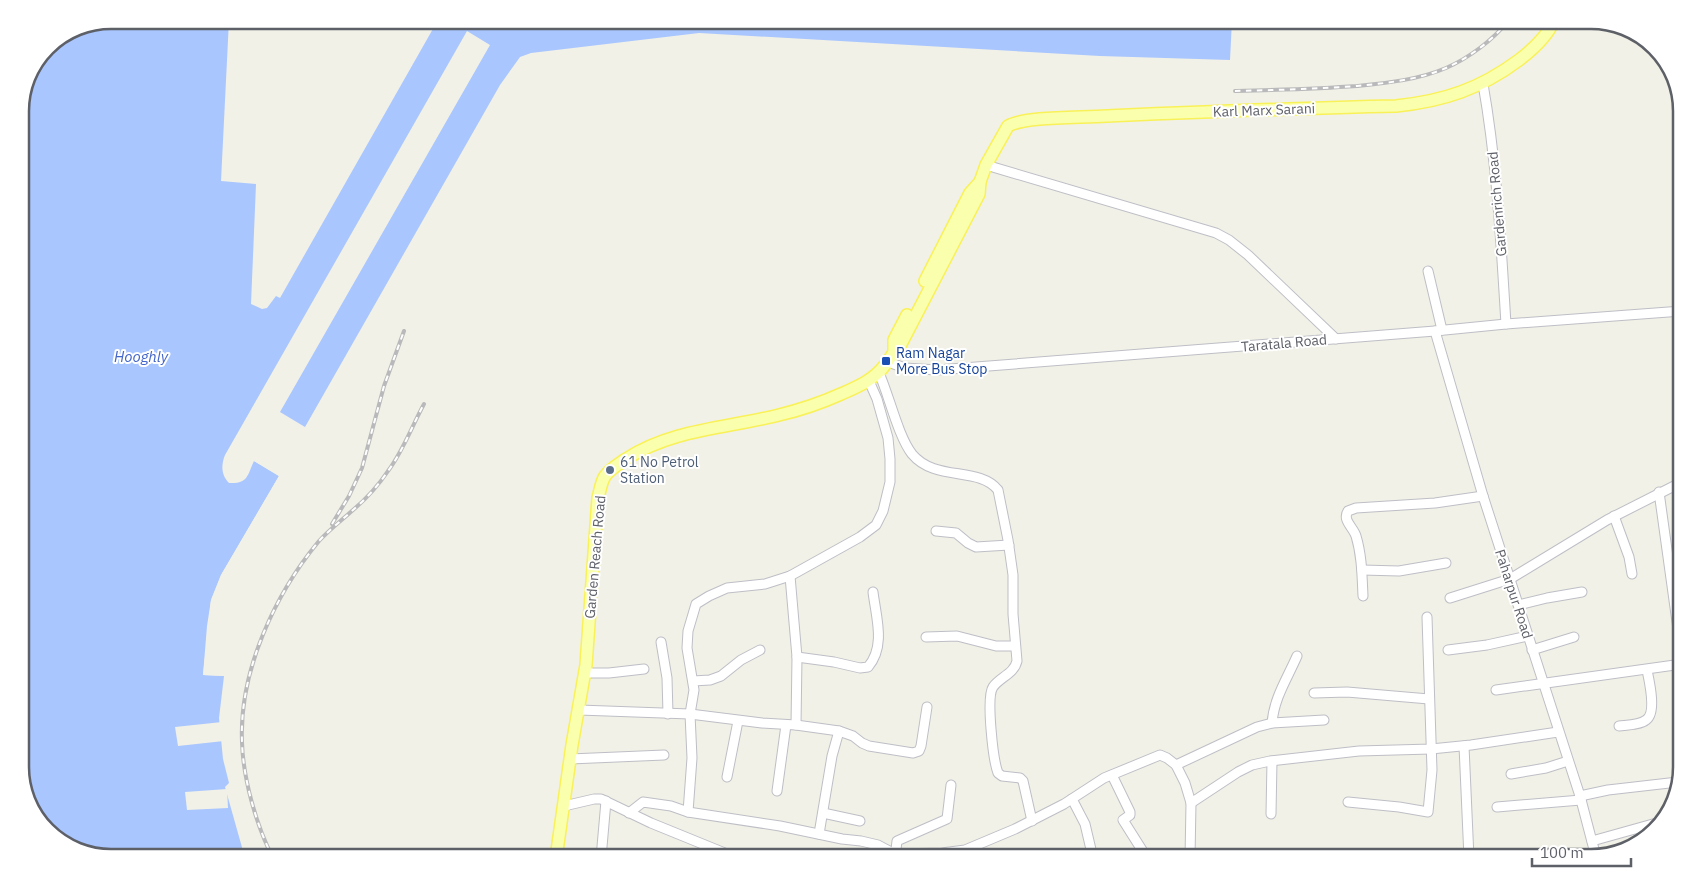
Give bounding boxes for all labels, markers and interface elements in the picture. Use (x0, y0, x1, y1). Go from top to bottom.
street label: Karl Marx Sarani (1213, 99, 1315, 121)
street label: Gardenrich Road (1483, 151, 1511, 257)
street label: Taratala Road (1240, 330, 1328, 356)
place label: Ram Nagar More Bus Stop (896, 344, 987, 378)
water label: Hooghly (114, 347, 169, 366)
marker: Ram Nagar More Bus Stop (880, 355, 892, 367)
place label: 61 No Petrol Station (620, 453, 699, 487)
marker: 61 No Petrol Station (604, 464, 616, 476)
street label: Garden Reach Road (581, 495, 609, 619)
street label: Paharpur Road (1491, 547, 1537, 641)
scale bar (1532, 836, 1631, 868)
text: 100 m (1540, 843, 1584, 862)

